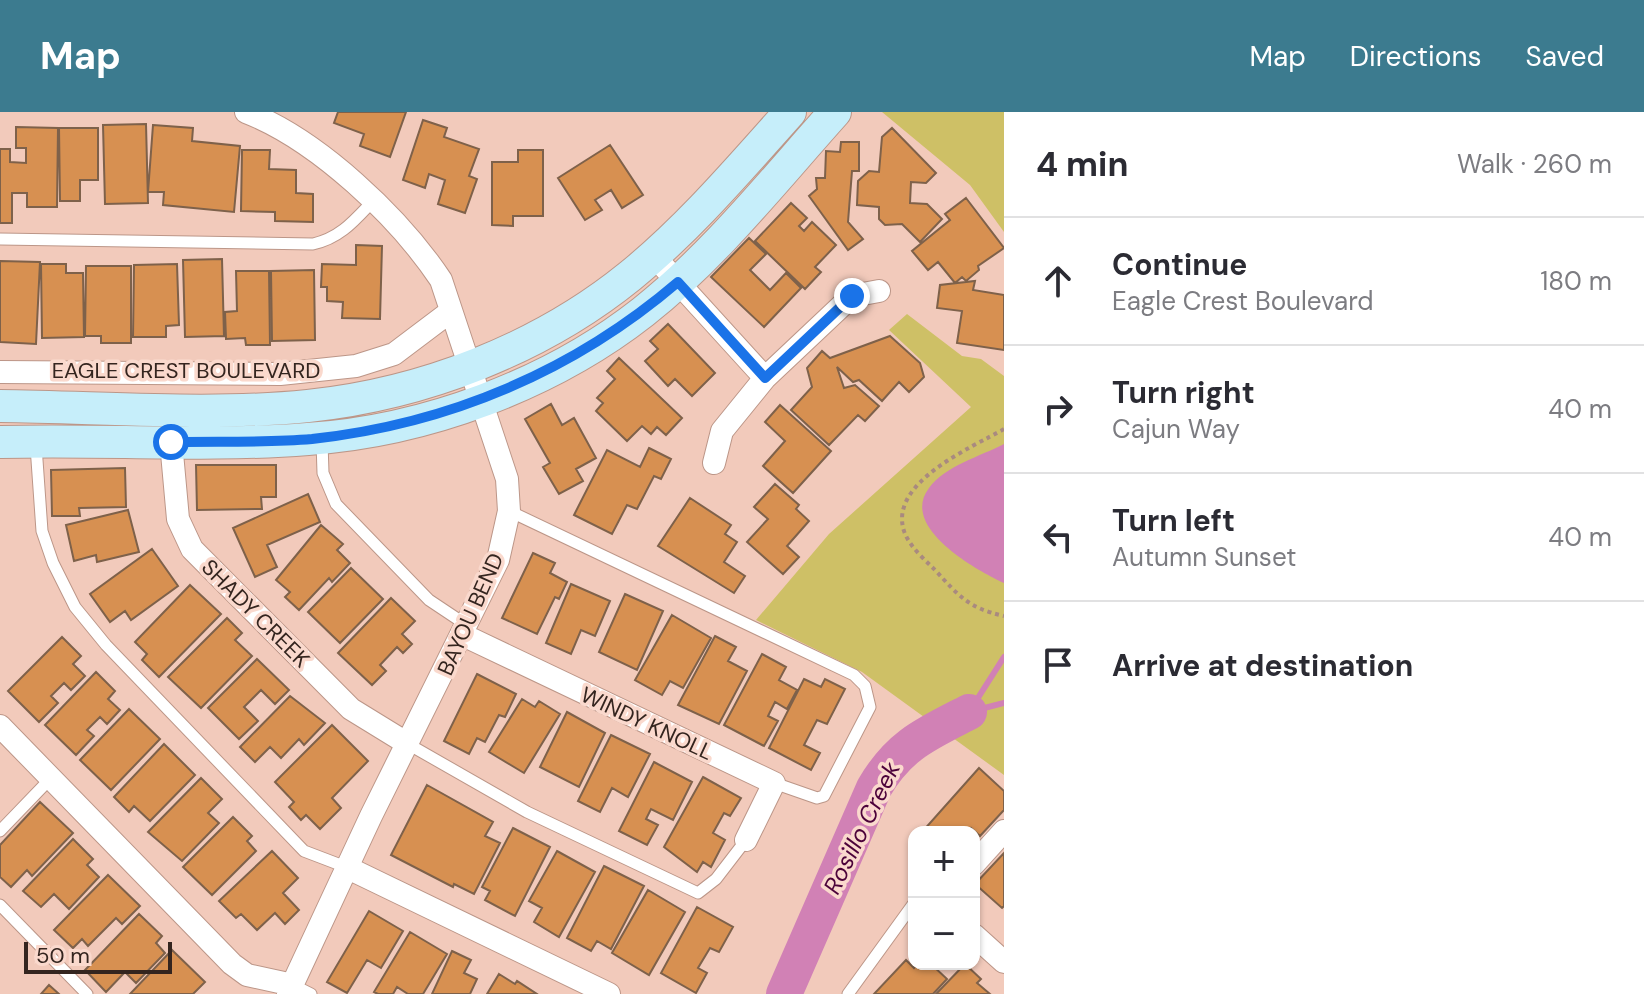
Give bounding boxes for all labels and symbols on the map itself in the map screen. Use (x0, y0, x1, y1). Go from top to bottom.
route end (834, 278, 870, 314)
street label: EAGLE CREST BOULEVARD (52, 356, 320, 385)
route start (153, 424, 189, 460)
street label: BAYOU BEND (431, 548, 510, 680)
street label: SHADY CREEK (195, 553, 316, 674)
street label: WINDY KNOLL (576, 680, 718, 767)
water label: Rosillo Creek (816, 756, 907, 899)
scale bar (24, 938, 172, 974)

